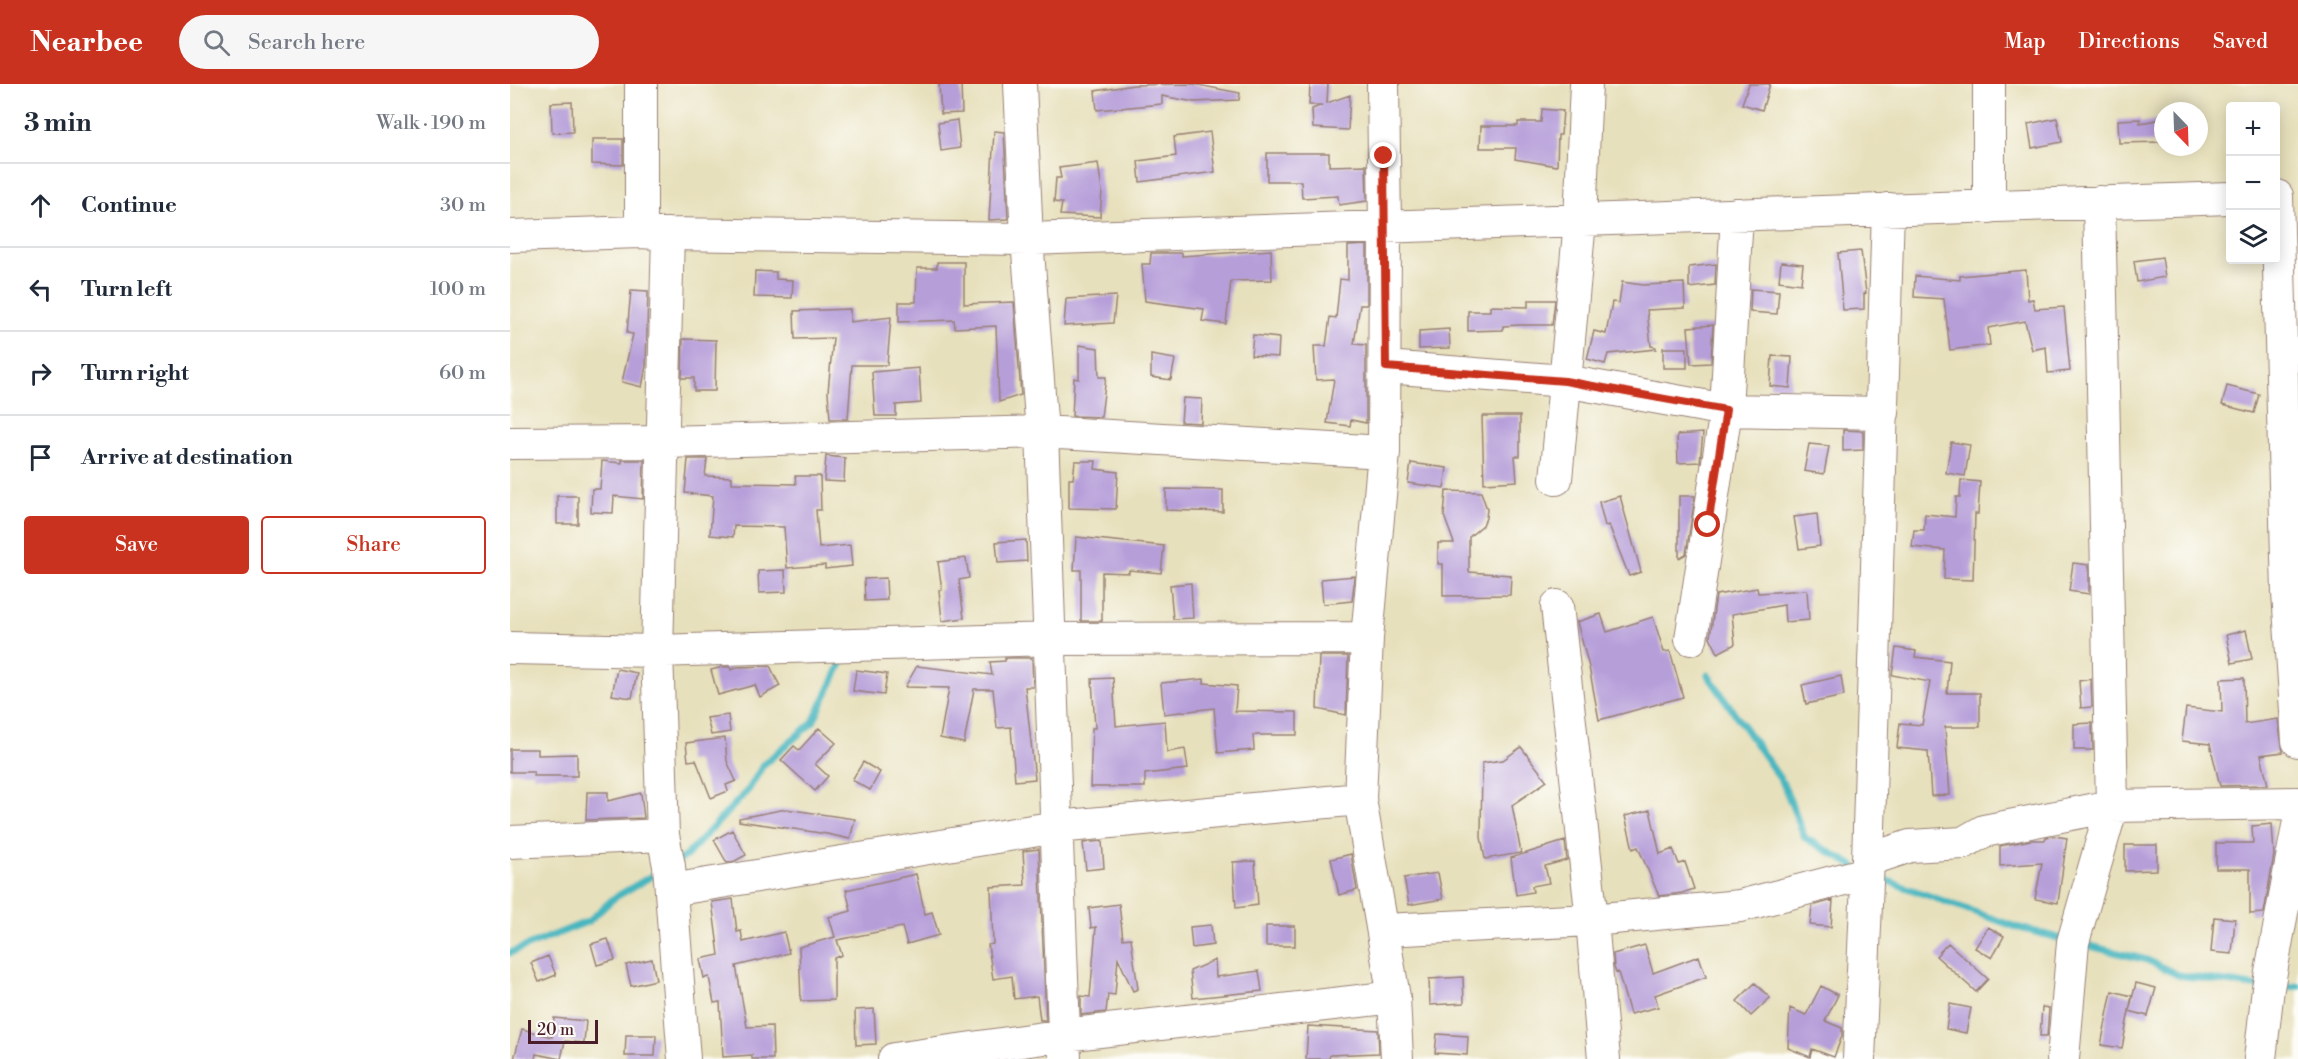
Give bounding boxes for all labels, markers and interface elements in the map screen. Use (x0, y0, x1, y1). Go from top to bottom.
search box (179, 15, 599, 69)
text: Nearbee (30, 25, 143, 60)
icon: search (200, 26, 233, 59)
text: Search here (248, 29, 365, 56)
text: Map (2004, 29, 2046, 55)
text: Directions (2079, 29, 2180, 55)
text: Saved (2213, 29, 2268, 55)
north arrow (2154, 102, 2208, 156)
map controls (2226, 102, 2280, 264)
button: + (2226, 102, 2280, 156)
text: 3 min (24, 107, 92, 139)
text: Walk · 190 m (376, 111, 486, 136)
route end (1370, 142, 1396, 168)
button: − (2226, 156, 2280, 210)
icon: ahead (24, 189, 57, 222)
text: Continue (81, 192, 177, 219)
text: 30 m (440, 193, 486, 218)
button: layers (2226, 210, 2280, 264)
icon: left (24, 273, 57, 306)
text: Turn left (81, 276, 172, 303)
text: 100 m (430, 277, 486, 302)
icon: right (24, 357, 57, 390)
text: Turn right (81, 360, 189, 387)
text: 60 m (439, 361, 486, 386)
icon: arrive (24, 441, 57, 474)
text: Arrive at destination (81, 444, 293, 471)
route start (1694, 511, 1720, 537)
button: Save (24, 516, 249, 574)
button: Share (261, 516, 486, 574)
scale bar (528, 1017, 598, 1044)
text: 20 m (537, 1020, 574, 1040)

